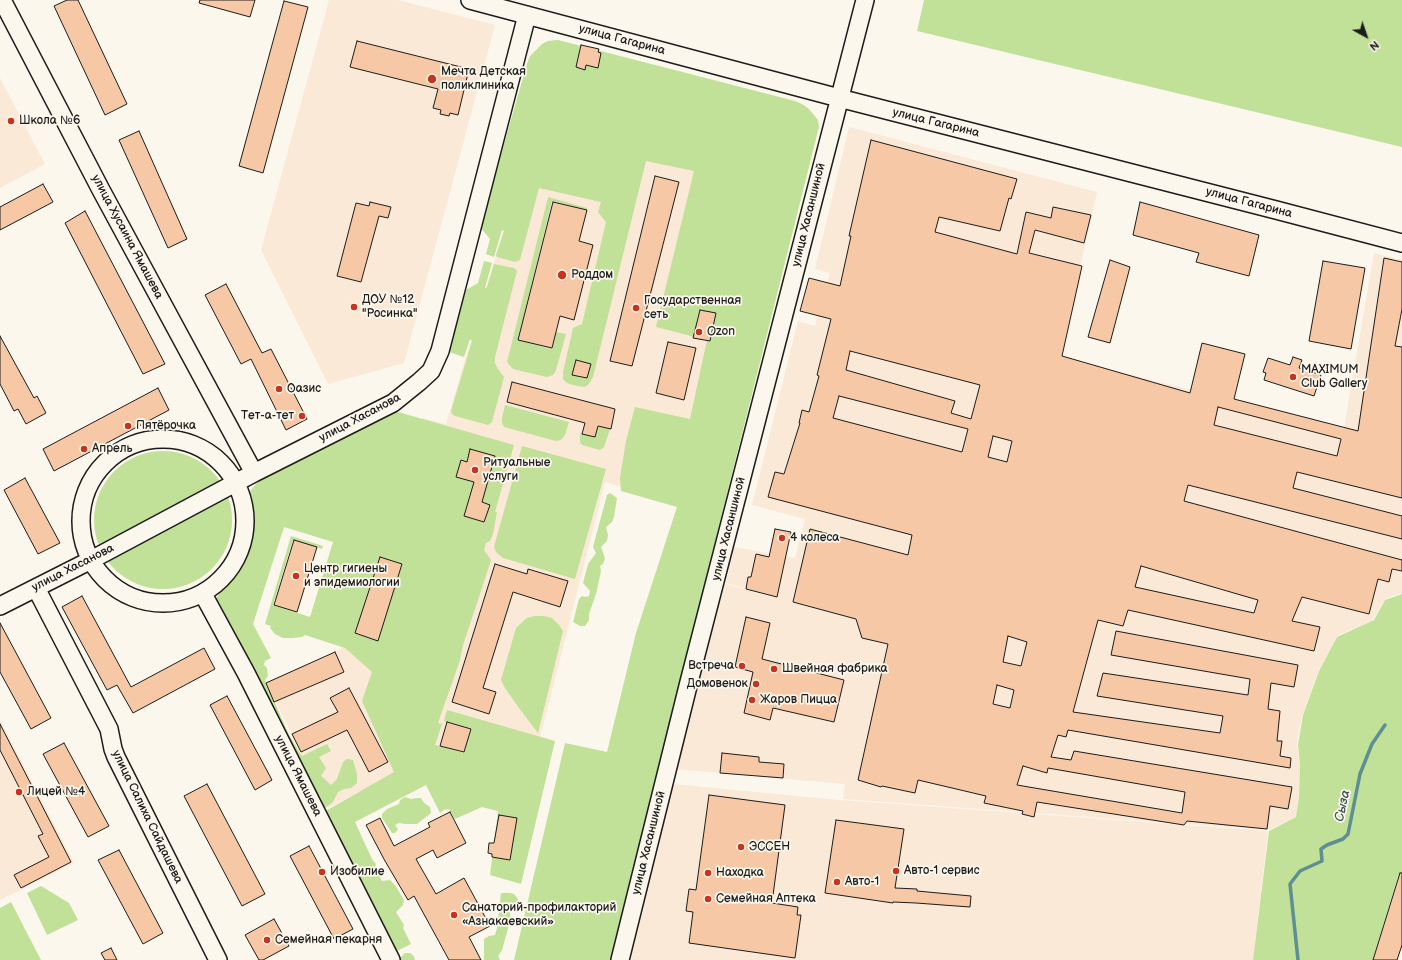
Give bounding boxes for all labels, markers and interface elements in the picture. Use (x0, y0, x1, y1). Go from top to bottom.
north arrow (1346, 16, 1386, 56)
street label: улица Гагарина (577, 22, 667, 58)
text: N (1367, 38, 1381, 53)
place label: Мечта Детская поликлиника (441, 65, 526, 93)
marker: Мечта Детская поликлиника (426, 73, 438, 85)
street label: улица Гагарина (891, 105, 981, 141)
place label: Школа №6 (19, 114, 80, 128)
marker: Школа №6 (6, 116, 16, 126)
street label: улица Хасаншиной (789, 162, 829, 268)
street label: улица Хусаина Ямашева (88, 172, 166, 302)
street label: улица Гагарина (1204, 185, 1294, 221)
place label: Роддом (571, 268, 613, 282)
marker: Роддом (556, 269, 568, 281)
place label: ДОУ №12 "Росинка" (362, 293, 417, 321)
place label: Государственная сеть (644, 294, 741, 322)
marker: ДОУ №12 "Росинка" (349, 302, 359, 312)
marker: Государственная сеть (631, 303, 641, 313)
place label: Ozon (707, 325, 735, 339)
marker: Ozon (694, 327, 704, 337)
place label: MAXIMUM Club Gallery (1301, 363, 1367, 391)
marker: MAXIMUM Club Gallery (1288, 372, 1298, 382)
place label: Оазис (287, 382, 321, 396)
marker: Оазис (274, 384, 284, 394)
street label: улица Хасанова (317, 390, 403, 446)
place label: Тет-а-тет (241, 409, 294, 423)
marker: Тет-а-тет (297, 411, 307, 421)
place label: Пятёрочка (136, 419, 196, 433)
marker: Пятёрочка (123, 421, 133, 431)
place label: Апрель (92, 442, 132, 456)
marker: Апрель (79, 444, 89, 454)
place label: Ритуальные услуги (483, 456, 550, 484)
marker: Ритуальные услуги (470, 465, 480, 475)
street label: улица Хасаншиной (709, 476, 749, 582)
place label: 4 колеса (790, 531, 839, 545)
marker: 4 колеса (777, 533, 787, 543)
street label: улица Хасанова (30, 541, 116, 595)
place label: Центр гигиены и эпидемиологии (304, 562, 400, 590)
marker: Центр гигиены и эпидемиологии (291, 571, 301, 581)
place label: Встреча (688, 659, 734, 673)
marker: Встреча (737, 661, 747, 671)
place label: Швейная фабрика (782, 662, 888, 676)
marker: Швейная фабрика (769, 664, 779, 674)
place label: Домовенок (687, 677, 748, 691)
marker: Домовенок (751, 679, 761, 689)
place label: Жаров Пицца (760, 693, 837, 707)
marker: Жаров Пицца (747, 695, 757, 705)
street label: улица Ямашева (271, 733, 325, 819)
street label: улица Салиха Сайдашева (108, 748, 186, 886)
place label: Лицей №4 (27, 785, 85, 799)
marker: Лицей №4 (14, 787, 24, 797)
water label: Сыза (1332, 789, 1354, 823)
street label: улица Хасаншиной (629, 790, 669, 896)
place label: ЭССЕН (749, 840, 790, 854)
marker: ЭССЕН (736, 842, 746, 852)
place label: Авто-1 сервис (904, 864, 980, 878)
place label: Изобилие (330, 865, 384, 879)
place label: Находка (716, 866, 764, 880)
marker: Авто-1 сервис (891, 866, 901, 876)
marker: Изобилие (317, 867, 327, 877)
marker: Находка (703, 868, 713, 878)
place label: Авто-1 (845, 875, 879, 889)
marker: Авто-1 (832, 877, 842, 887)
place label: Семейная Аптека (716, 892, 816, 906)
marker: Семейная Аптека (703, 894, 713, 904)
place label: Санаторий-профилакторий «Азнакаевский» (462, 901, 616, 929)
marker: Санаторий-профилакторий «Азнакаевский» (449, 910, 459, 920)
place label: Семейная пекарня (275, 933, 382, 947)
marker: Семейная пекарня (262, 935, 272, 945)

